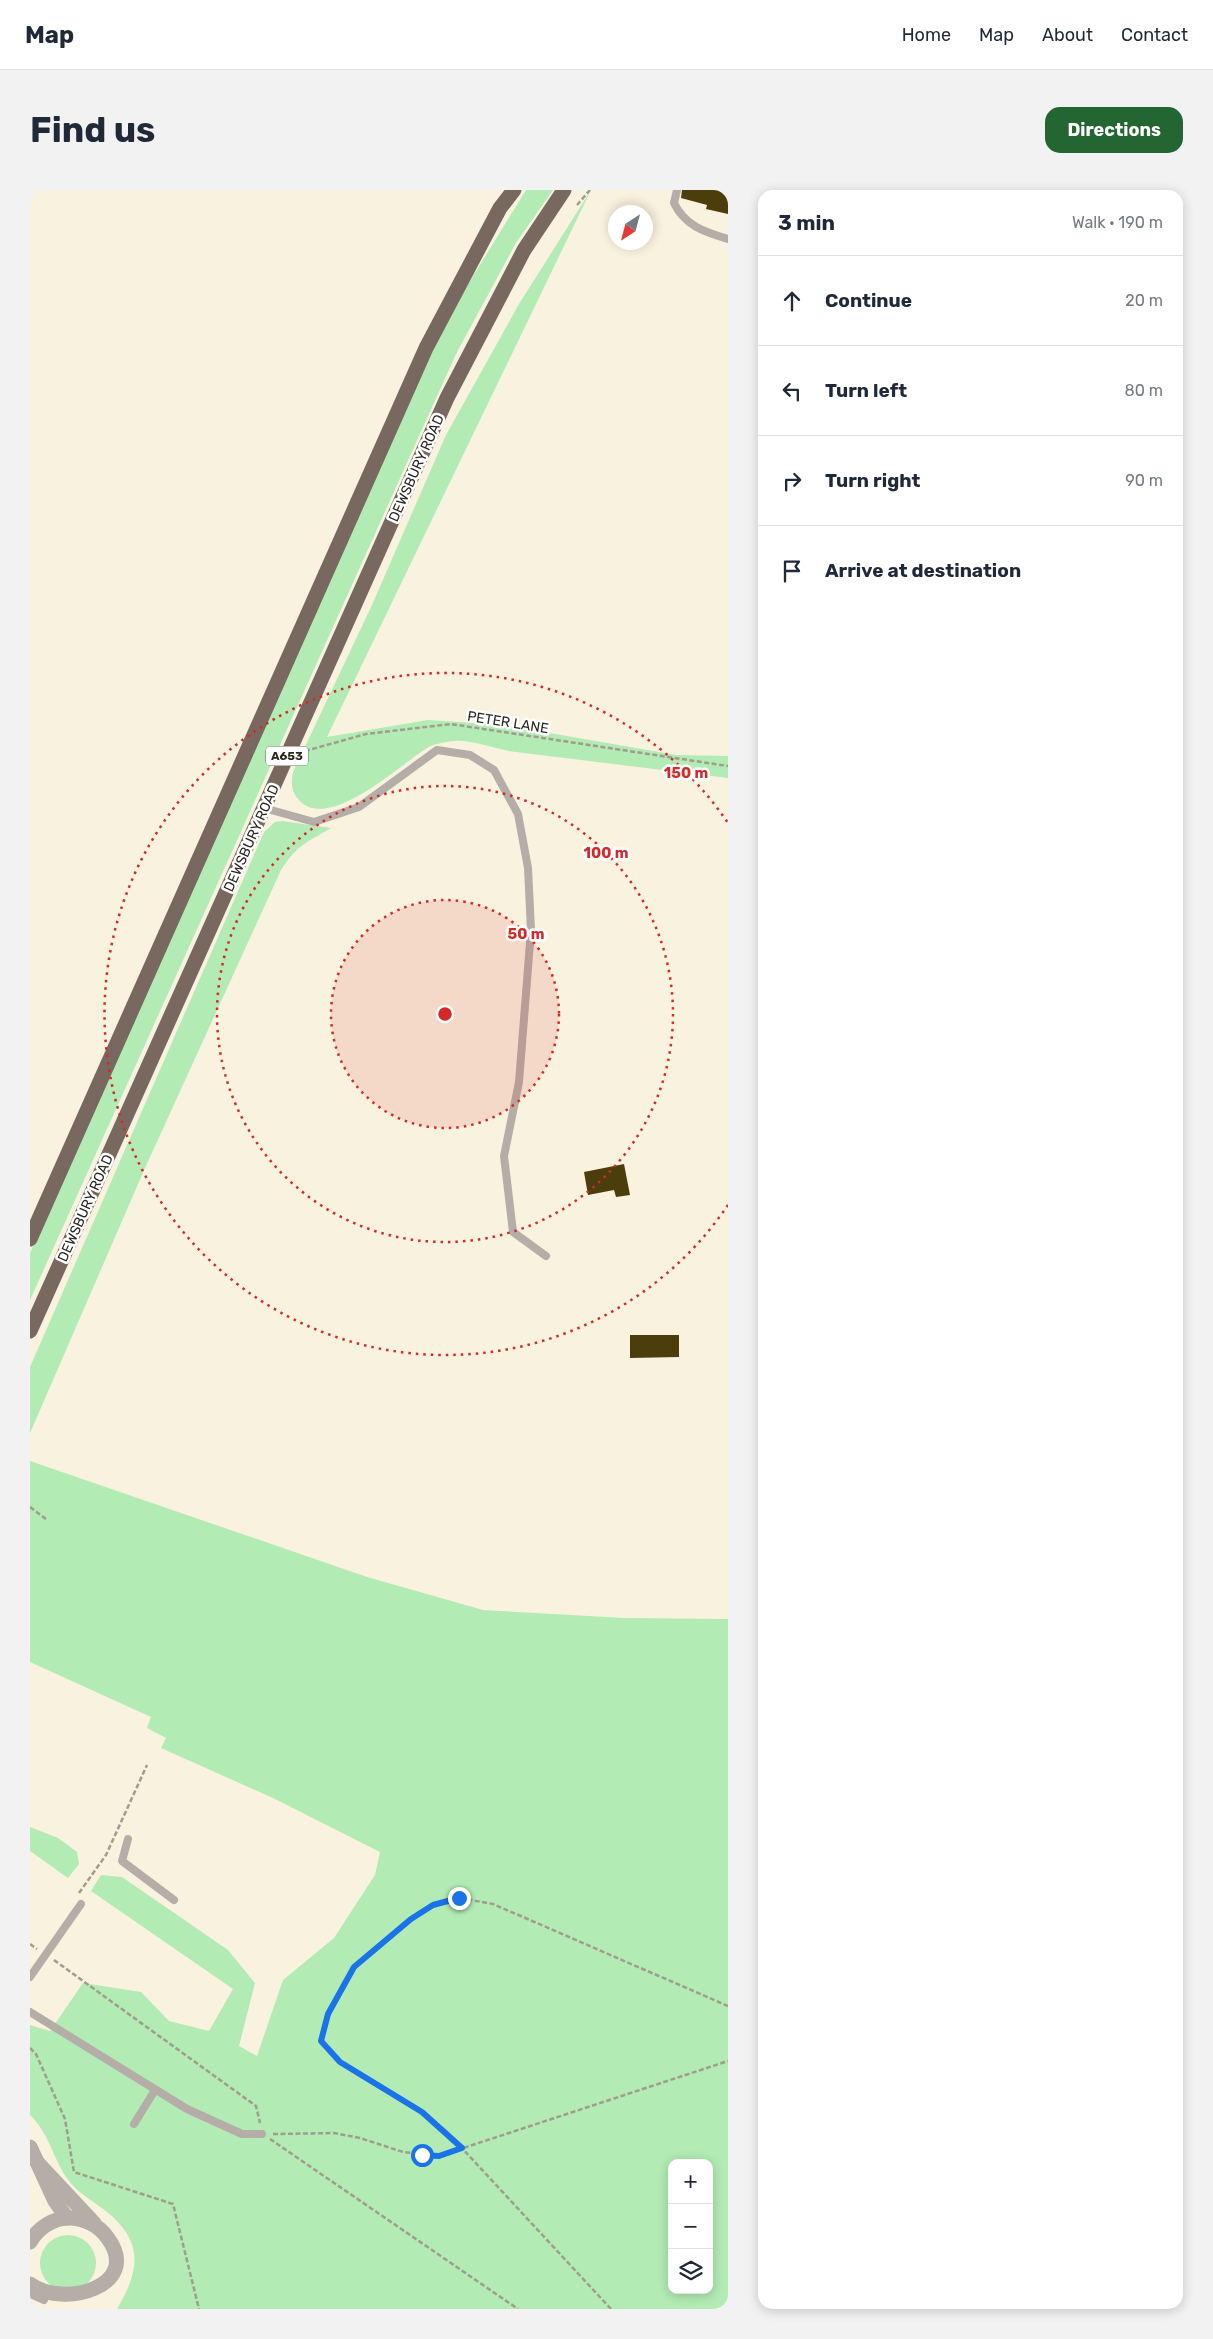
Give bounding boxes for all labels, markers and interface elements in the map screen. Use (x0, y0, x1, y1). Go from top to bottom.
text: Map (25, 21, 74, 49)
text: Home (902, 24, 951, 46)
text: Map (979, 24, 1014, 46)
text: About (1042, 24, 1093, 46)
text: Contact (1121, 24, 1188, 46)
button: Directions (1045, 107, 1183, 153)
text: Find us (30, 109, 155, 151)
north arrow (608, 205, 653, 250)
text: 3 min (778, 210, 835, 235)
text: Walk · 190 m (1072, 213, 1163, 232)
icon: ahead (778, 287, 806, 315)
text: Continue (825, 289, 912, 312)
text: 20 m (1125, 291, 1163, 310)
icon: left (778, 377, 806, 405)
text: Turn left (825, 379, 907, 402)
text: 80 m (1125, 381, 1163, 400)
street label: DEWSBURY ROAD (385, 412, 448, 524)
icon: right (778, 467, 806, 495)
text: Turn right (825, 469, 920, 492)
text: 90 m (1125, 471, 1163, 490)
icon: arrive (778, 557, 806, 585)
text: Arrive at destination (825, 559, 1021, 582)
street label: PETER LANE (466, 708, 550, 737)
road number: A653 (266, 746, 308, 766)
text: 150 m (664, 764, 708, 782)
street label: DEWSBURY ROAD (220, 782, 283, 894)
text: 100 m (584, 844, 628, 862)
text: 50 m (508, 925, 544, 943)
centre of rings (436, 1005, 454, 1023)
street label: DEWSBURY ROAD (54, 1152, 117, 1264)
route end (448, 1887, 471, 1910)
route start (411, 2144, 434, 2167)
map controls (668, 2159, 713, 2294)
button: + (668, 2159, 713, 2204)
button: − (668, 2204, 713, 2249)
button: layers (668, 2249, 713, 2294)

